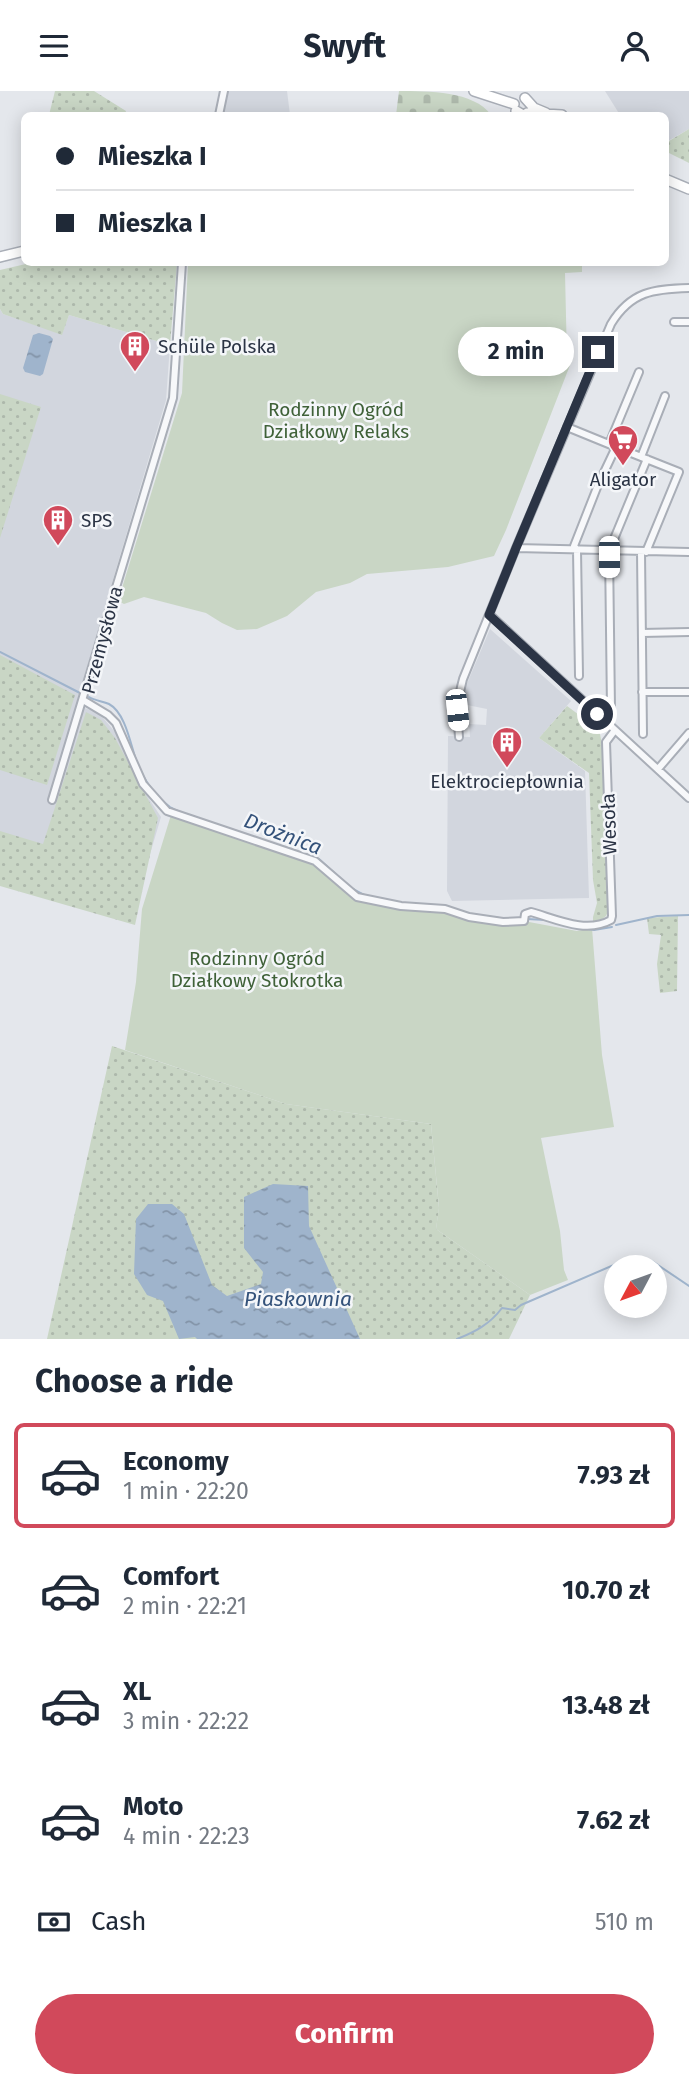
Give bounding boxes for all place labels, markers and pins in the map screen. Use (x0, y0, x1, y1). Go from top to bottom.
building icon: Schüle Polska (118, 329, 152, 373)
place label: Schüle Polska (158, 335, 276, 358)
supermarket icon: Aligator (606, 423, 640, 467)
place label: Aligator (590, 468, 657, 491)
building icon: SPS (41, 503, 75, 547)
place label: SPS (81, 509, 112, 532)
building icon: Elektrociepłownia (490, 725, 524, 769)
place label: Elektrociepłownia (430, 770, 584, 793)

